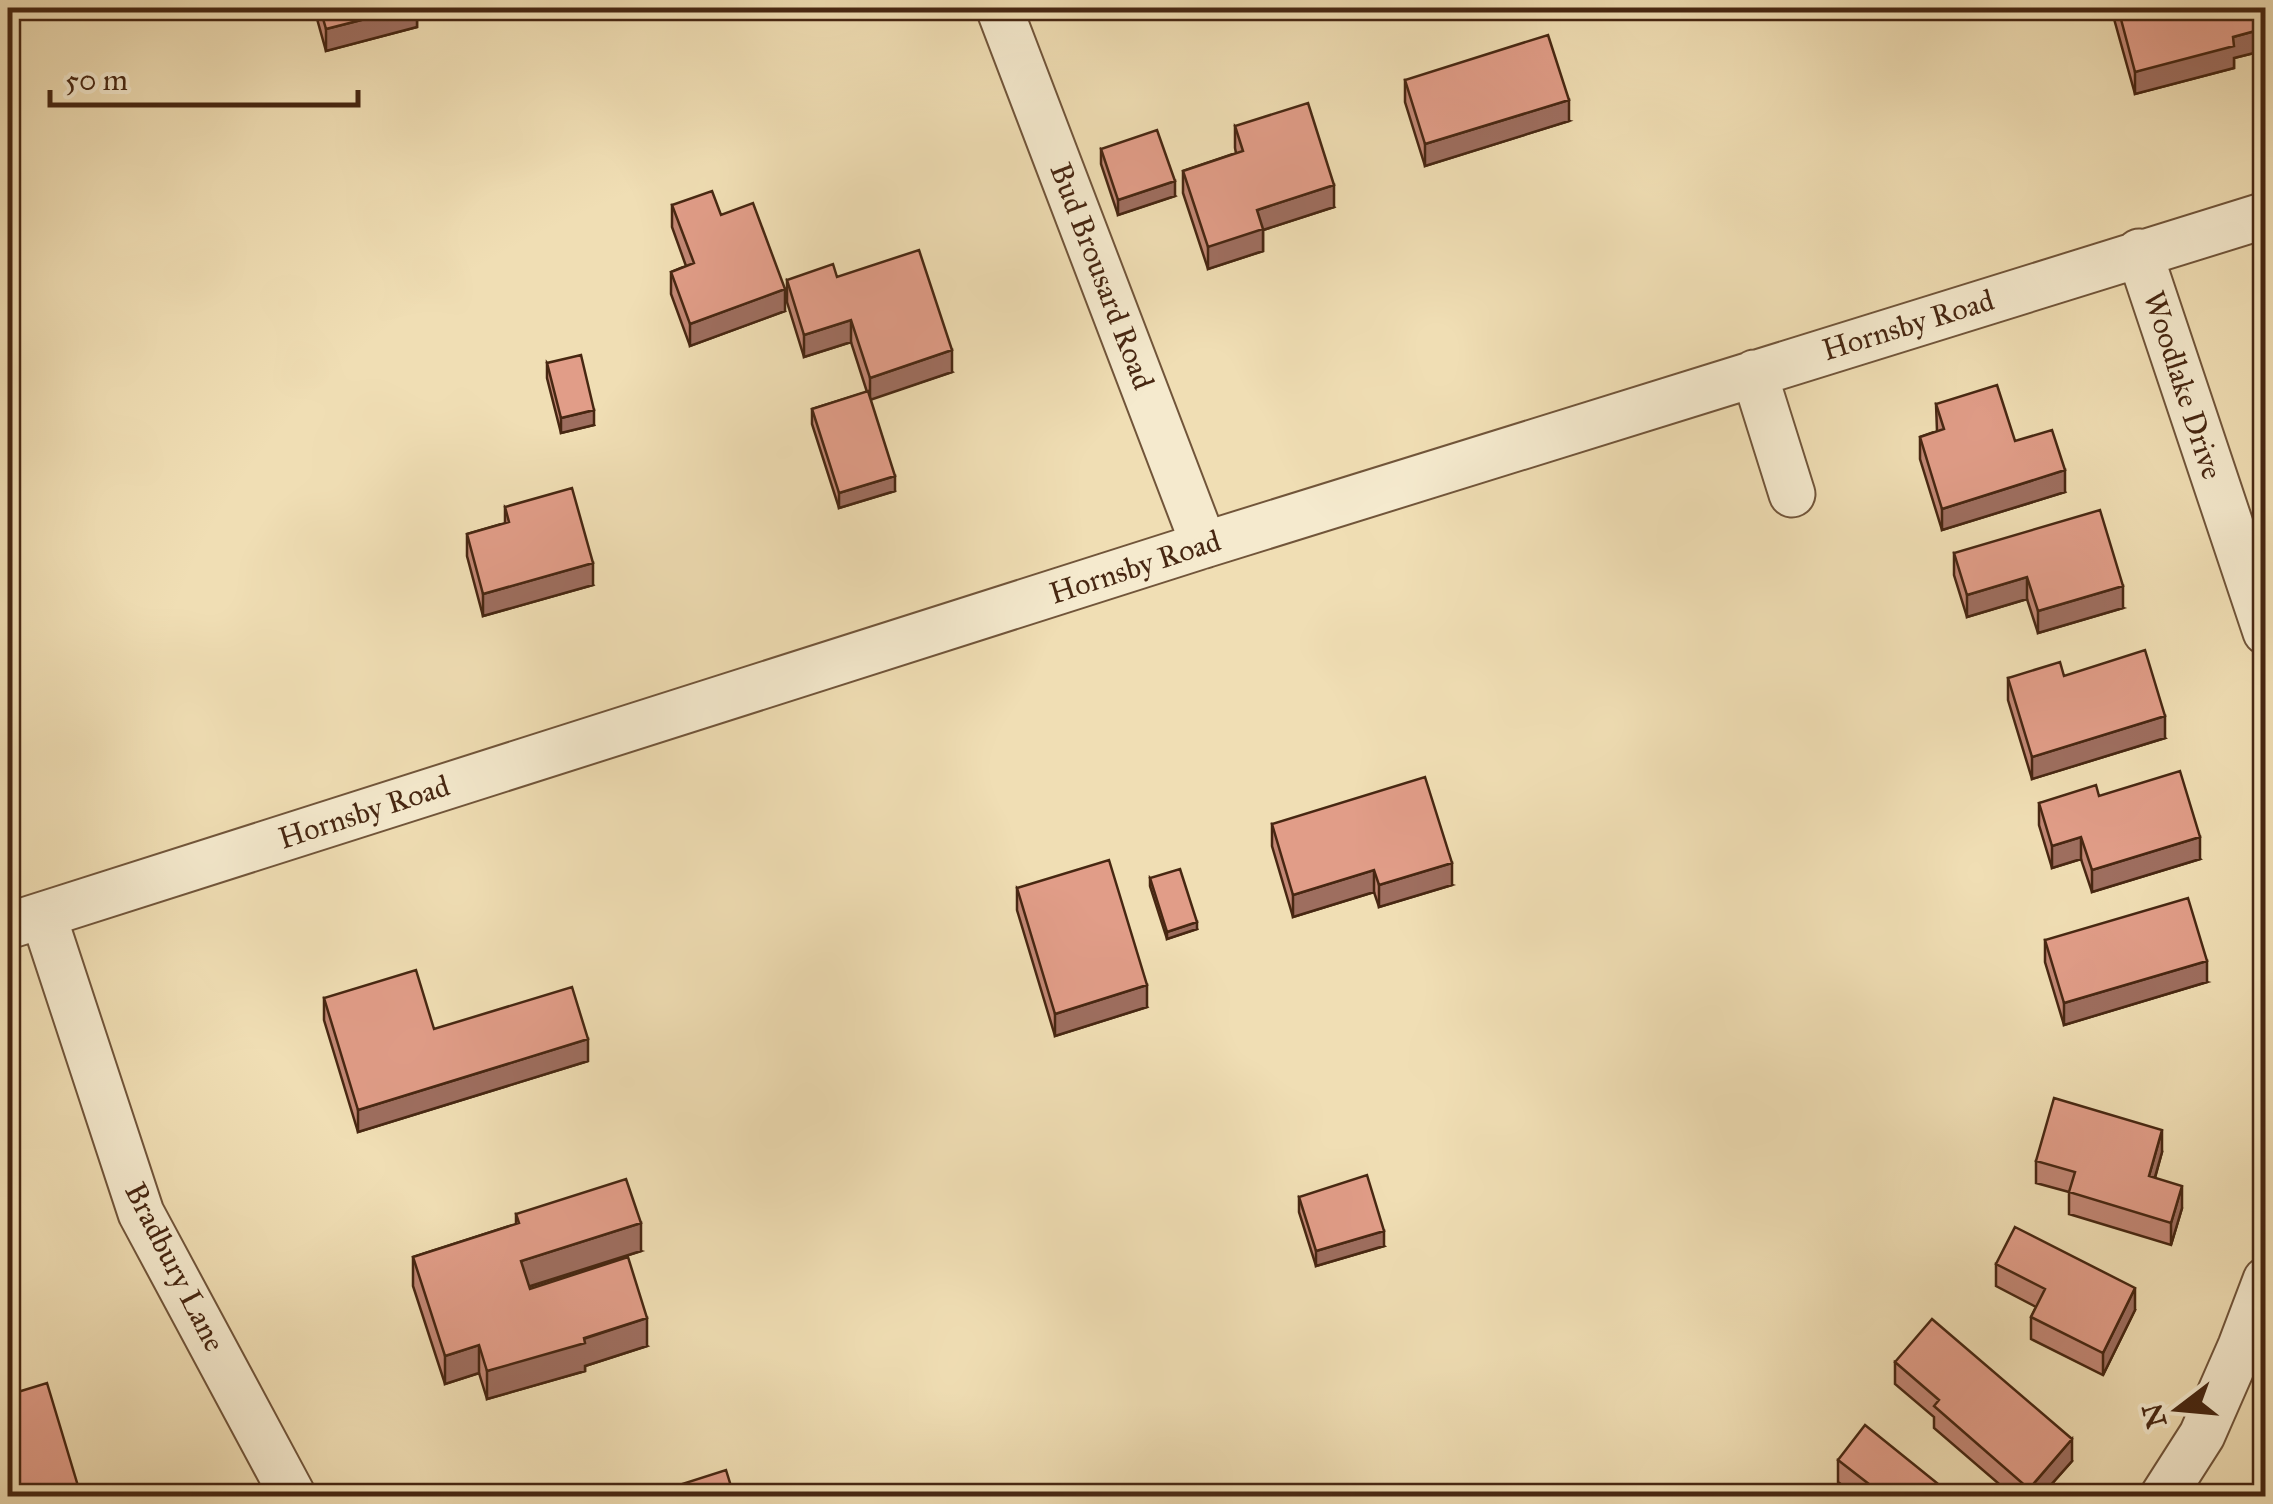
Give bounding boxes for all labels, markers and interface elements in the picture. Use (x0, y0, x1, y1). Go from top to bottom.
scale bar (50, 45, 358, 107)
text: 50 m (65, 62, 128, 98)
street label: Bud Brousard Road (1042, 158, 1162, 394)
street label: Hornsby Road (1818, 282, 1998, 368)
street label: Woodlake Drive (2136, 286, 2230, 484)
street label: Hornsby Road (1045, 522, 1225, 612)
street label: Hornsby Road (274, 767, 454, 857)
street label: Bradbury Lane (117, 1177, 233, 1357)
north arrow (2128, 1359, 2228, 1459)
text: N (2134, 1399, 2175, 1432)

